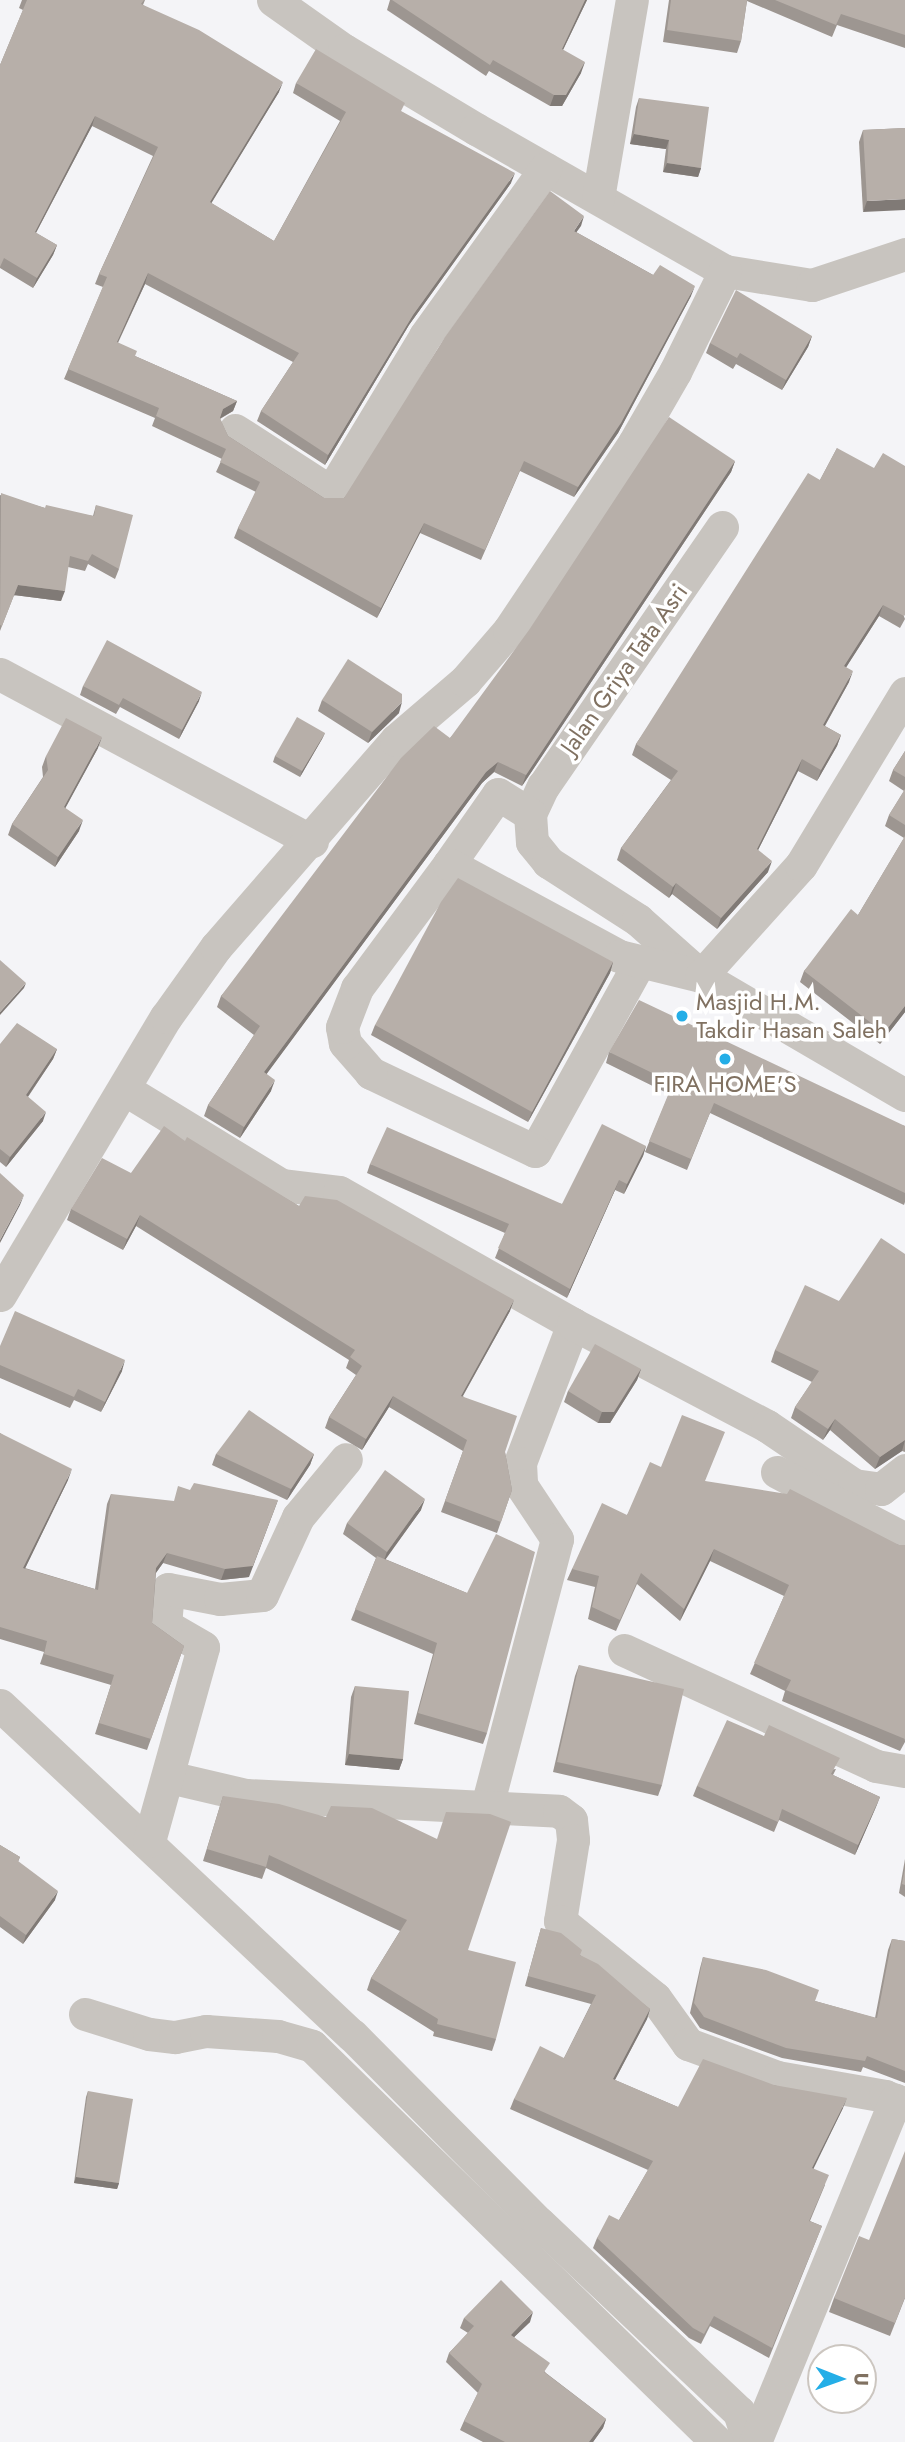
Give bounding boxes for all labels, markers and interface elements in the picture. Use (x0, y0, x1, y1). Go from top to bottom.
street label: Jalan Griya Tata Asri (554, 578, 694, 760)
place label: Masjid H.M. Takdir Hasan Saleh (696, 988, 887, 1044)
marker: Masjid H.M. Takdir Hasan Saleh (674, 1008, 690, 1024)
marker: FIRA HOME'S (717, 1051, 733, 1067)
place label: FIRA HOME'S (653, 1070, 797, 1098)
north arrow (807, 2344, 877, 2414)
text: U (848, 2372, 875, 2386)

